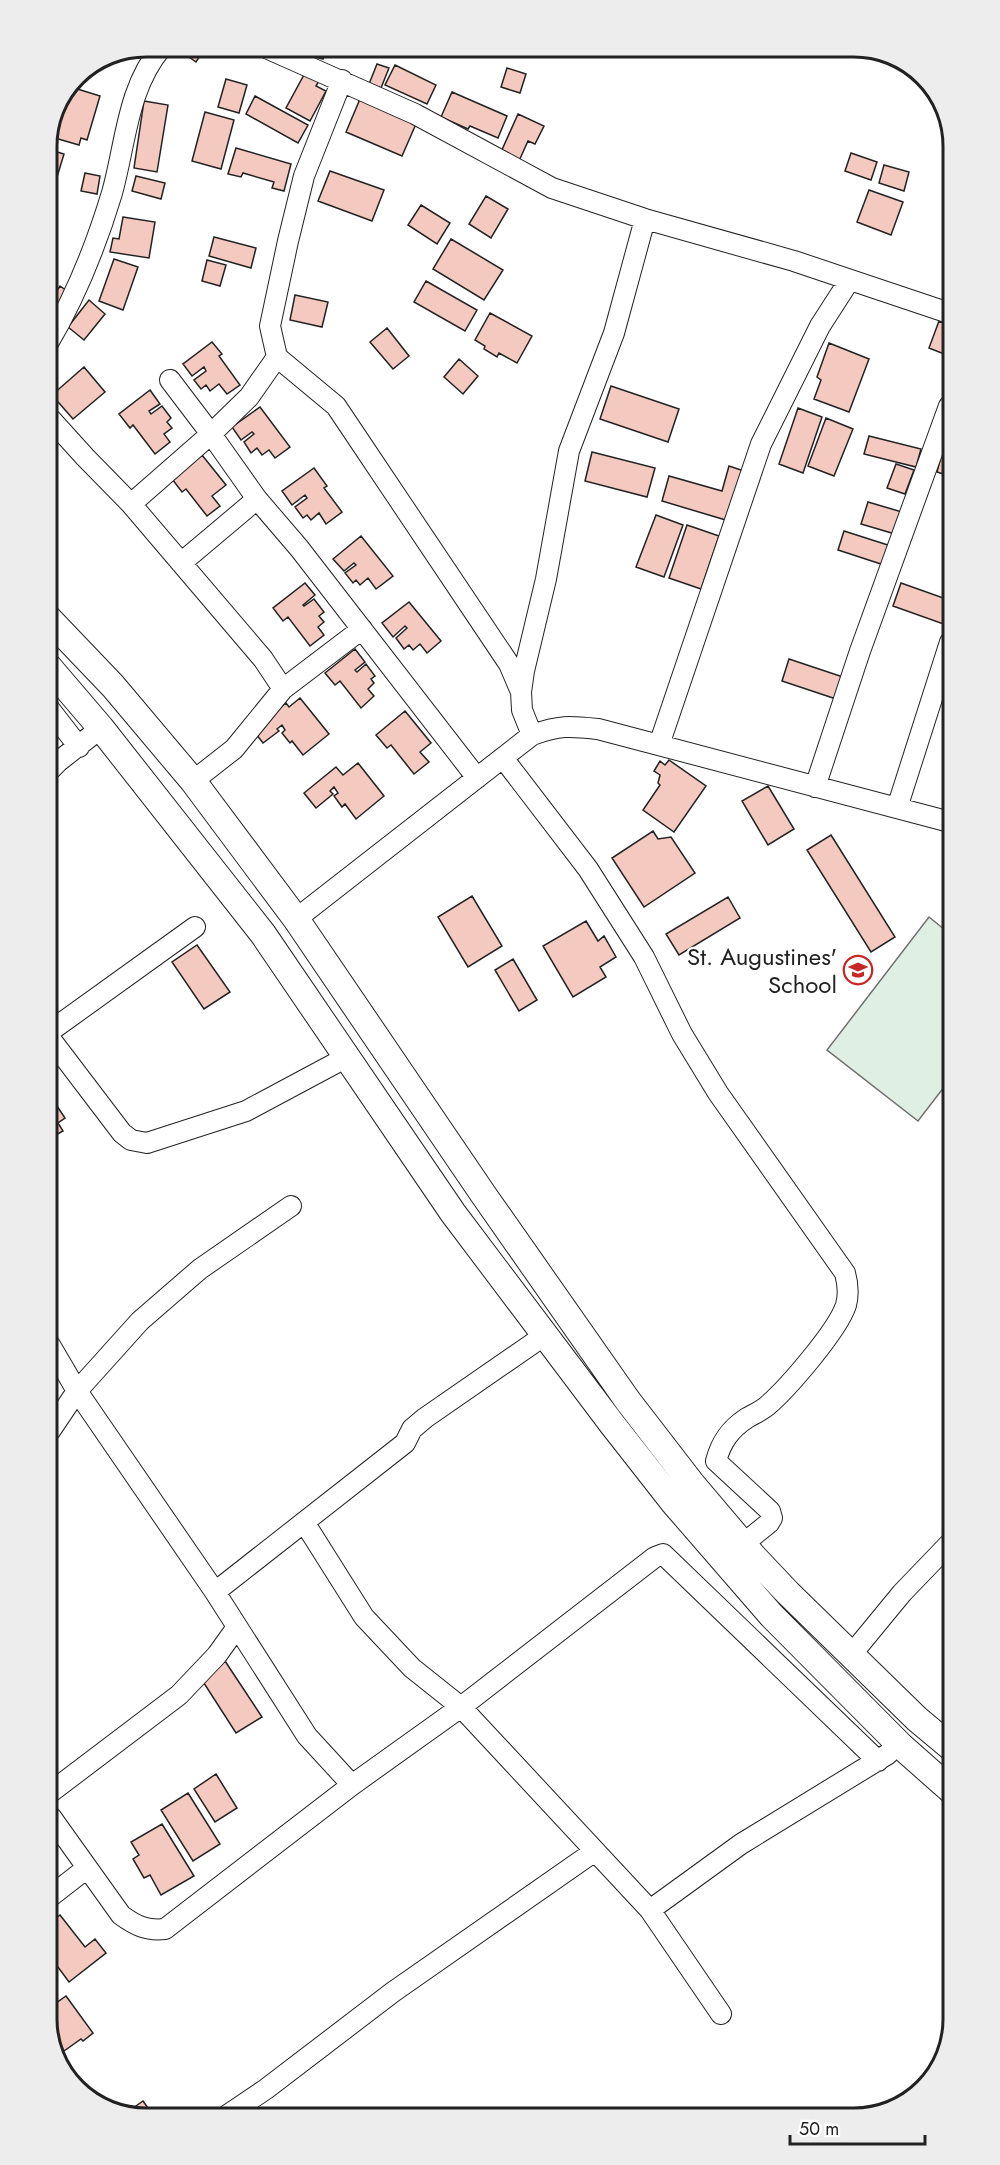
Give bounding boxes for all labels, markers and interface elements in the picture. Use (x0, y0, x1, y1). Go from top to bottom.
place label: St. Augustines' School (687, 939, 837, 1002)
school or university icon: St. Augustines' School (842, 954, 874, 986)
scale bar (790, 2108, 925, 2146)
text: 50 m (799, 2116, 839, 2142)

